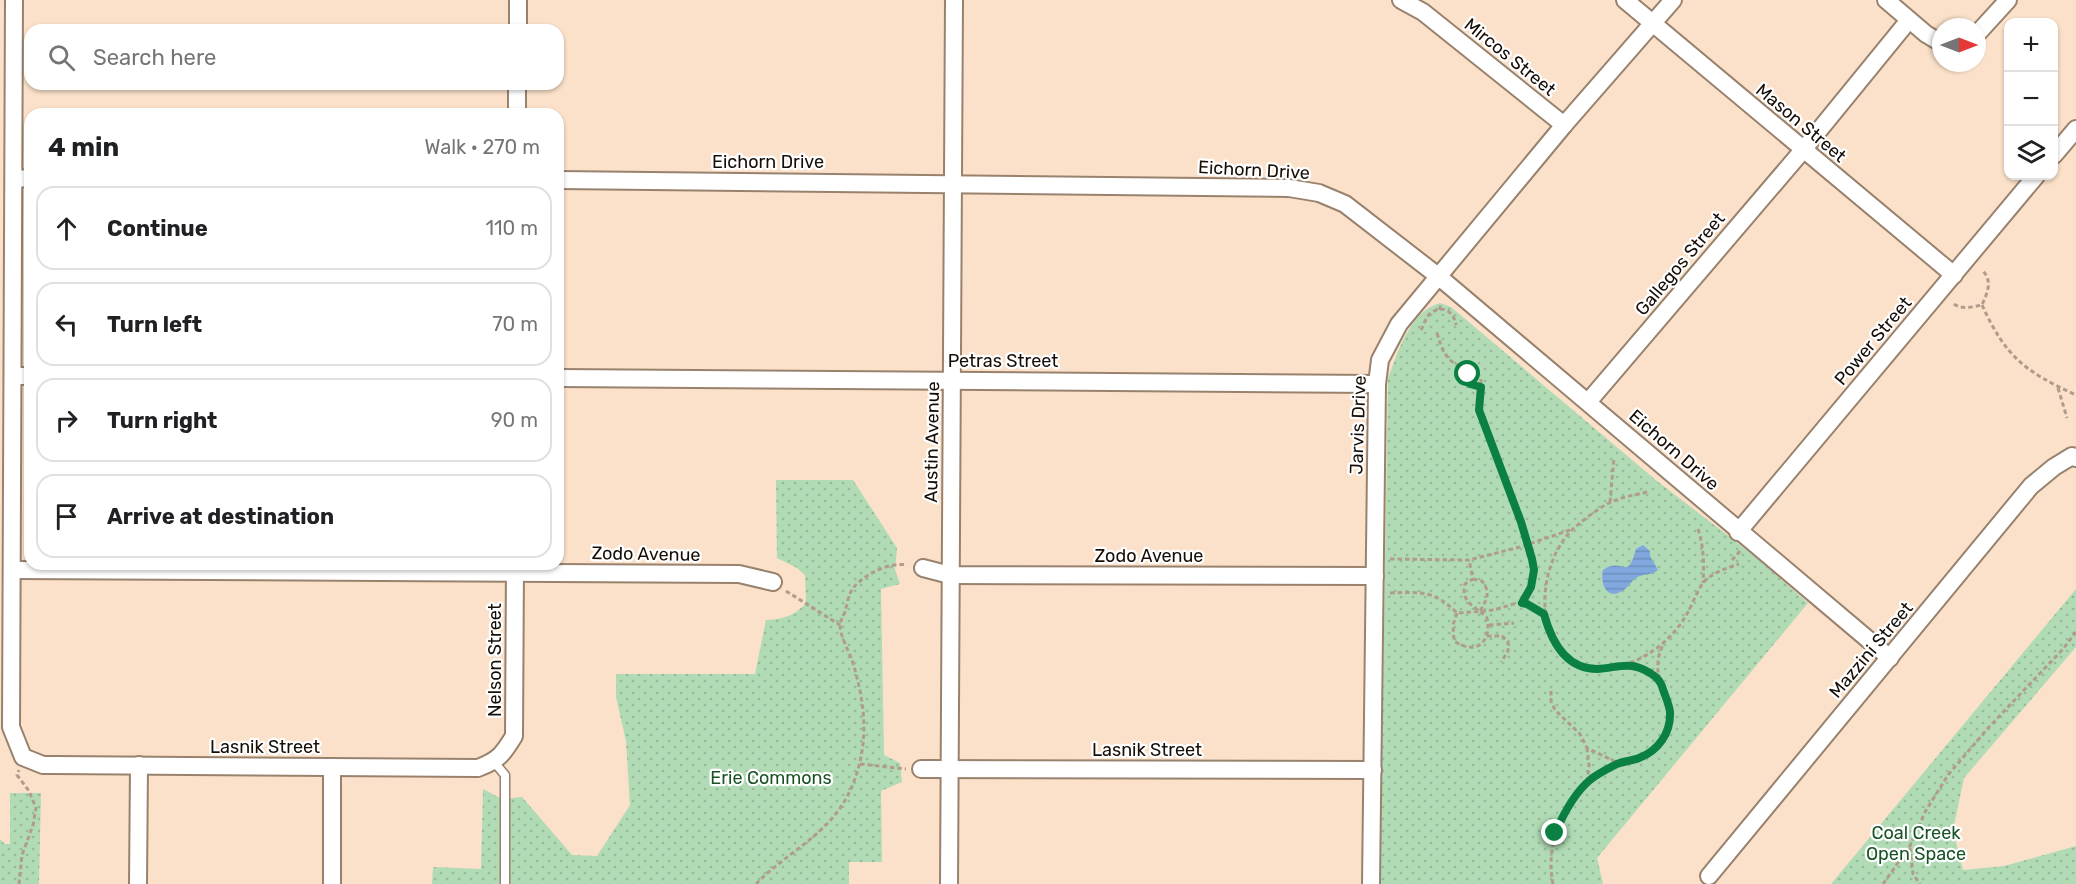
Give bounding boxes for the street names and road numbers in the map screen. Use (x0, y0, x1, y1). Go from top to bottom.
street label: Mircos Street (1460, 13, 1560, 101)
street label: Mason Street (1751, 79, 1851, 167)
street label: Eichorn Drive (712, 151, 824, 173)
street label: Eichorn Drive (1198, 156, 1310, 184)
street label: Gallegos Street (1631, 208, 1729, 320)
street label: Power Street (1830, 292, 1916, 390)
street label: Petras Street (948, 350, 1058, 372)
street label: Jarvis Drive (1345, 375, 1371, 475)
street label: Austin Avenue (920, 381, 944, 503)
street label: Eichorn Drive (1625, 405, 1723, 495)
street label: Zodo Avenue (591, 542, 701, 566)
street label: Zodo Avenue (1095, 545, 1203, 567)
street label: Mazzini Street (1824, 597, 1918, 703)
street label: Nelson Street (484, 603, 506, 717)
street label: Lasnik Street (210, 736, 320, 758)
street label: Lasnik Street (1092, 739, 1202, 761)

